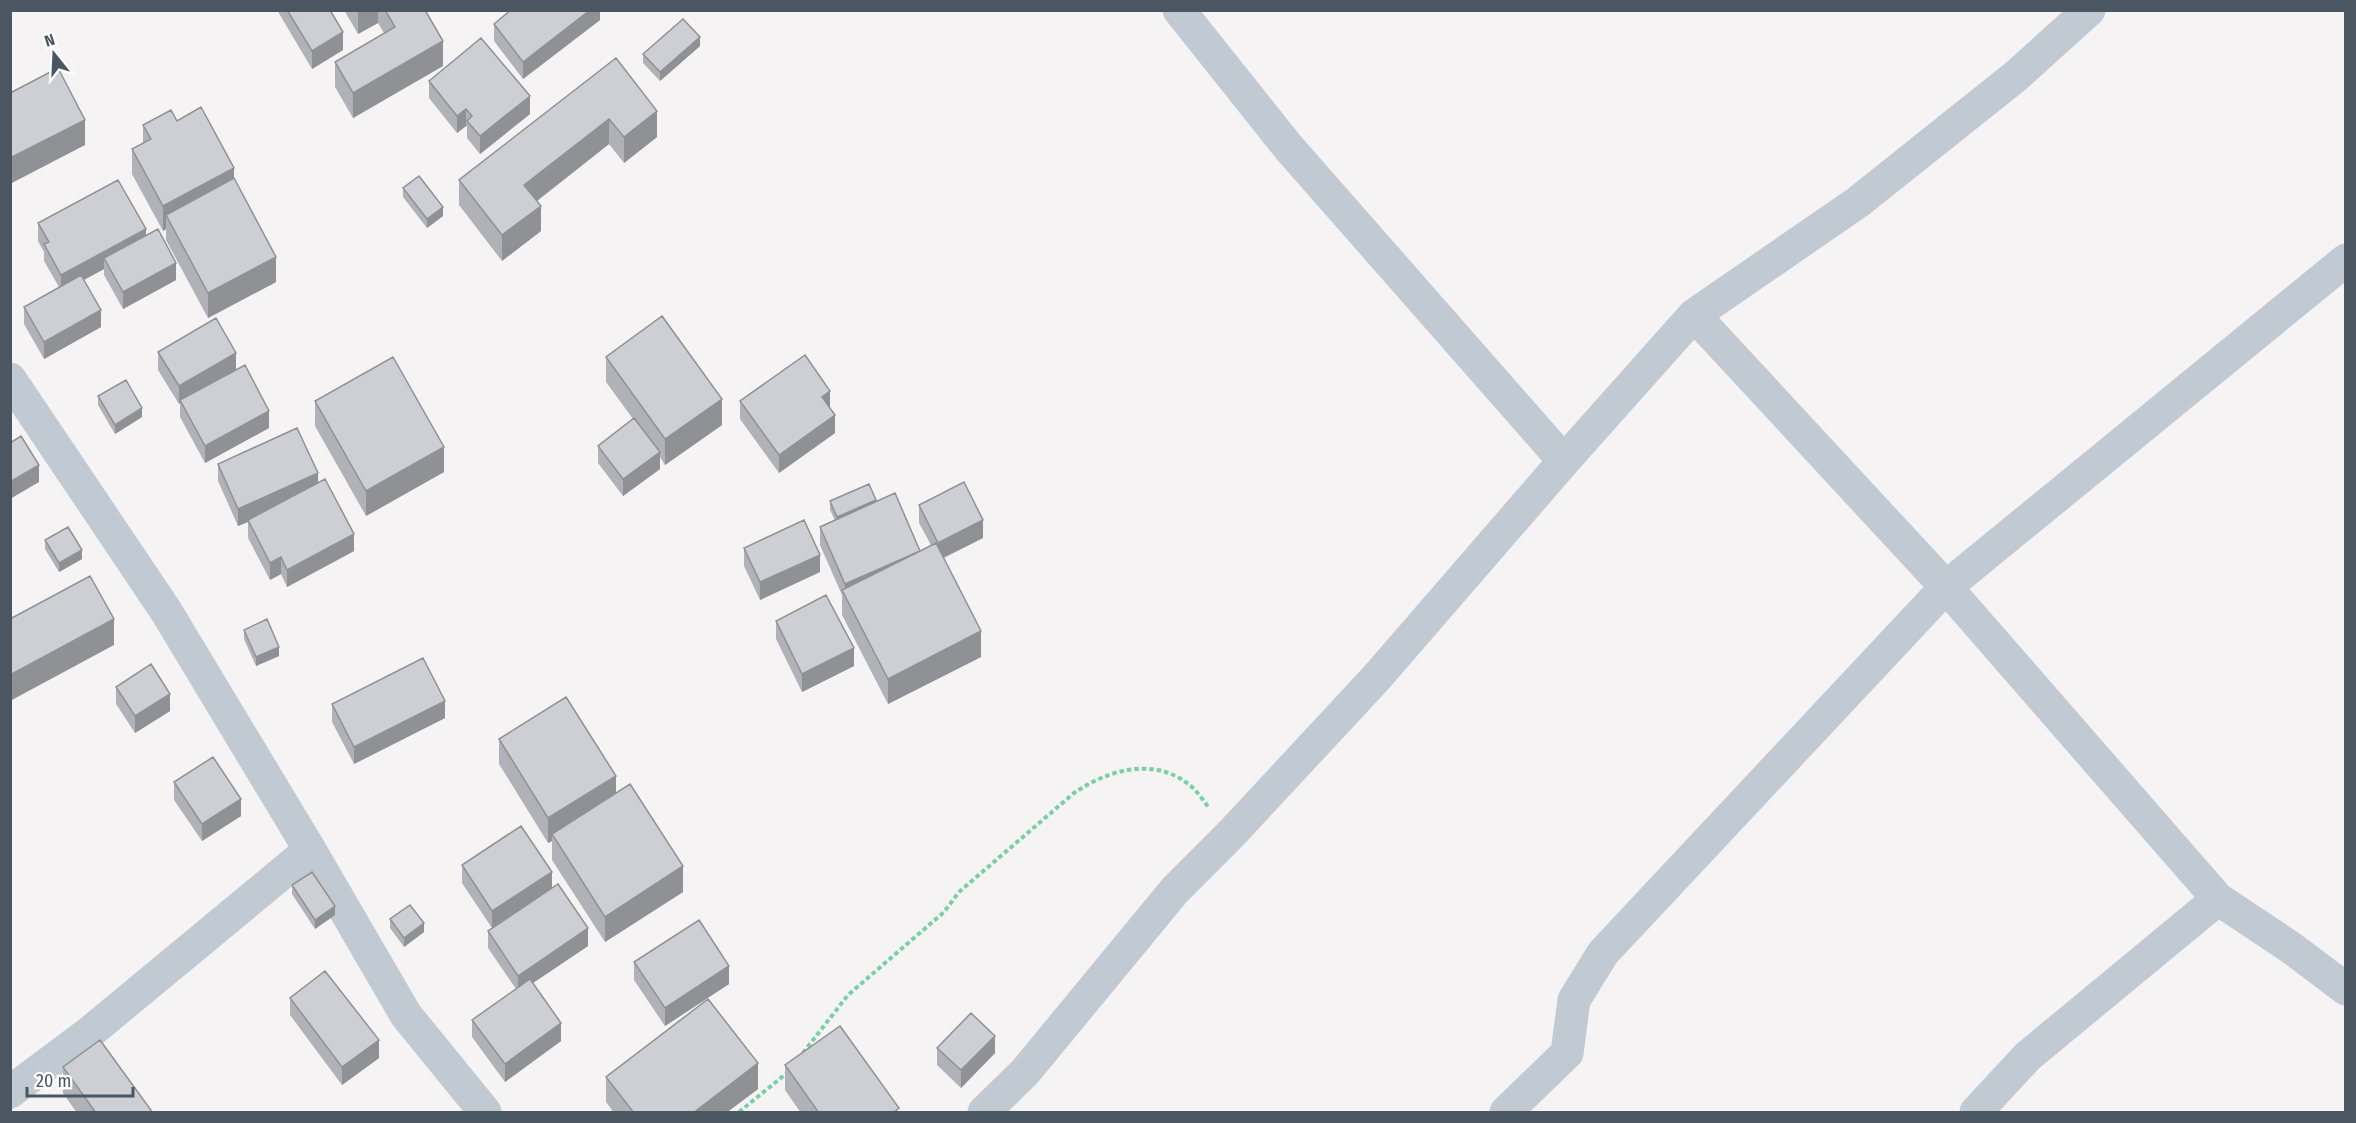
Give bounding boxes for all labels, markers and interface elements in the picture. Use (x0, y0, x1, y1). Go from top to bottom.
north arrow (24, 24, 84, 84)
text: N (42, 30, 57, 51)
scale bar (27, 1060, 134, 1098)
text: 20 m (36, 1070, 71, 1092)

